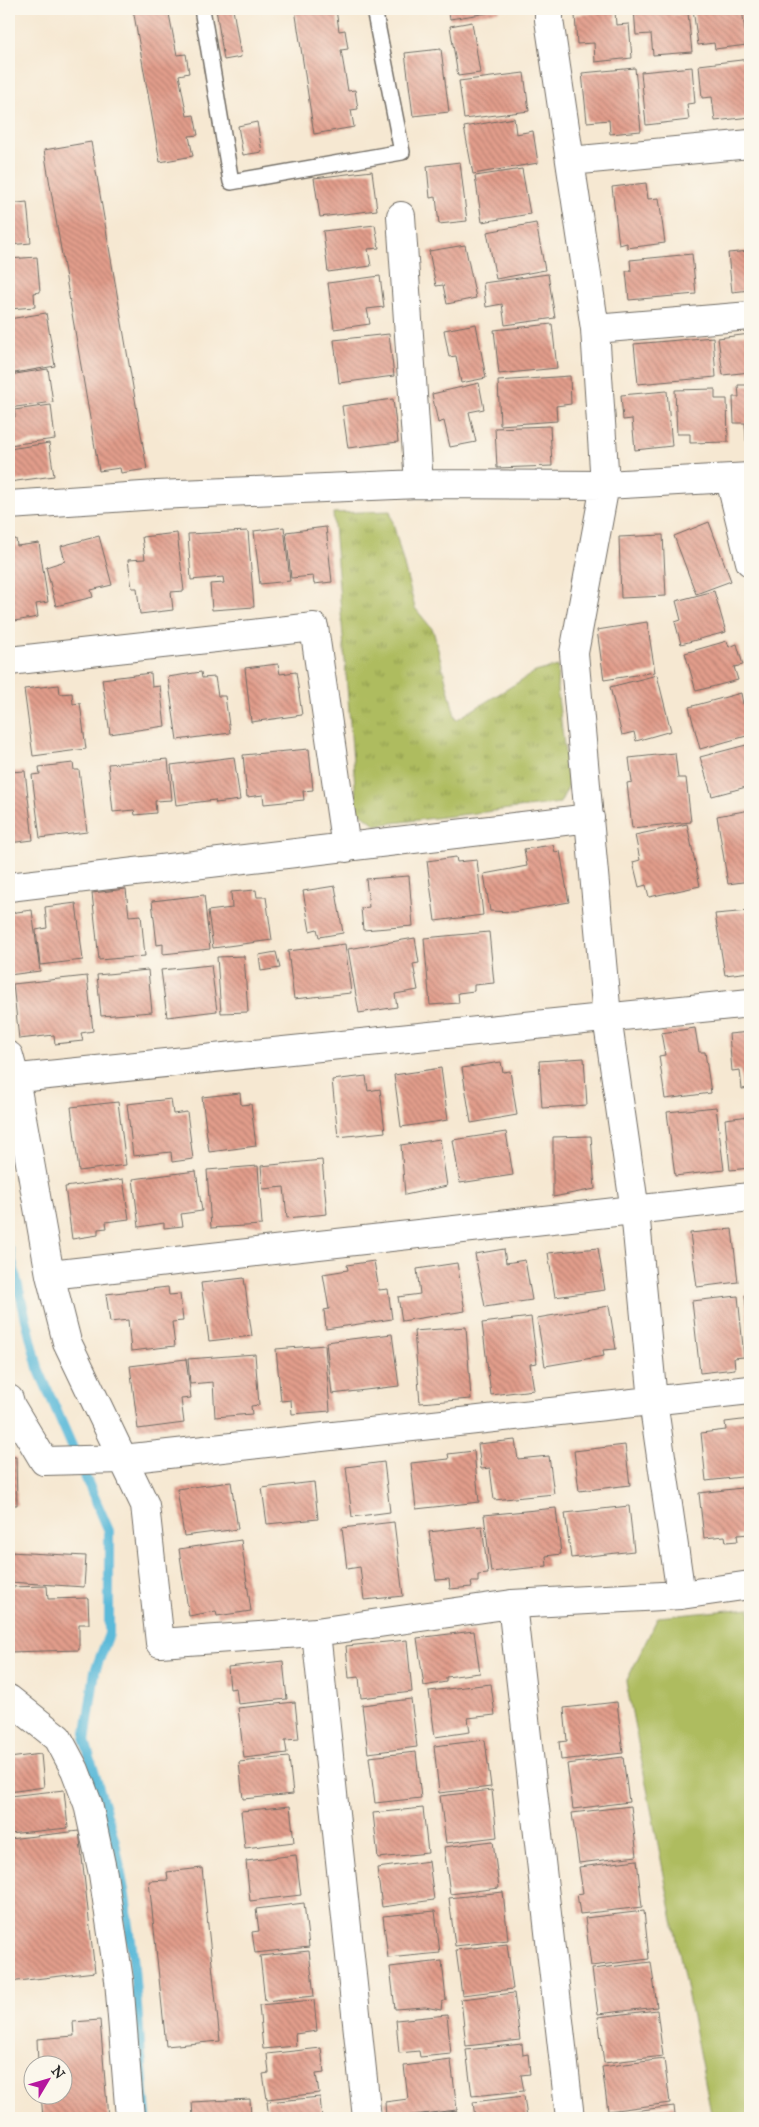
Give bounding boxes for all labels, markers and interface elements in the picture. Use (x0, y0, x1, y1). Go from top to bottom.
north arrow (22, 2054, 72, 2104)
text: N (47, 2062, 68, 2082)

